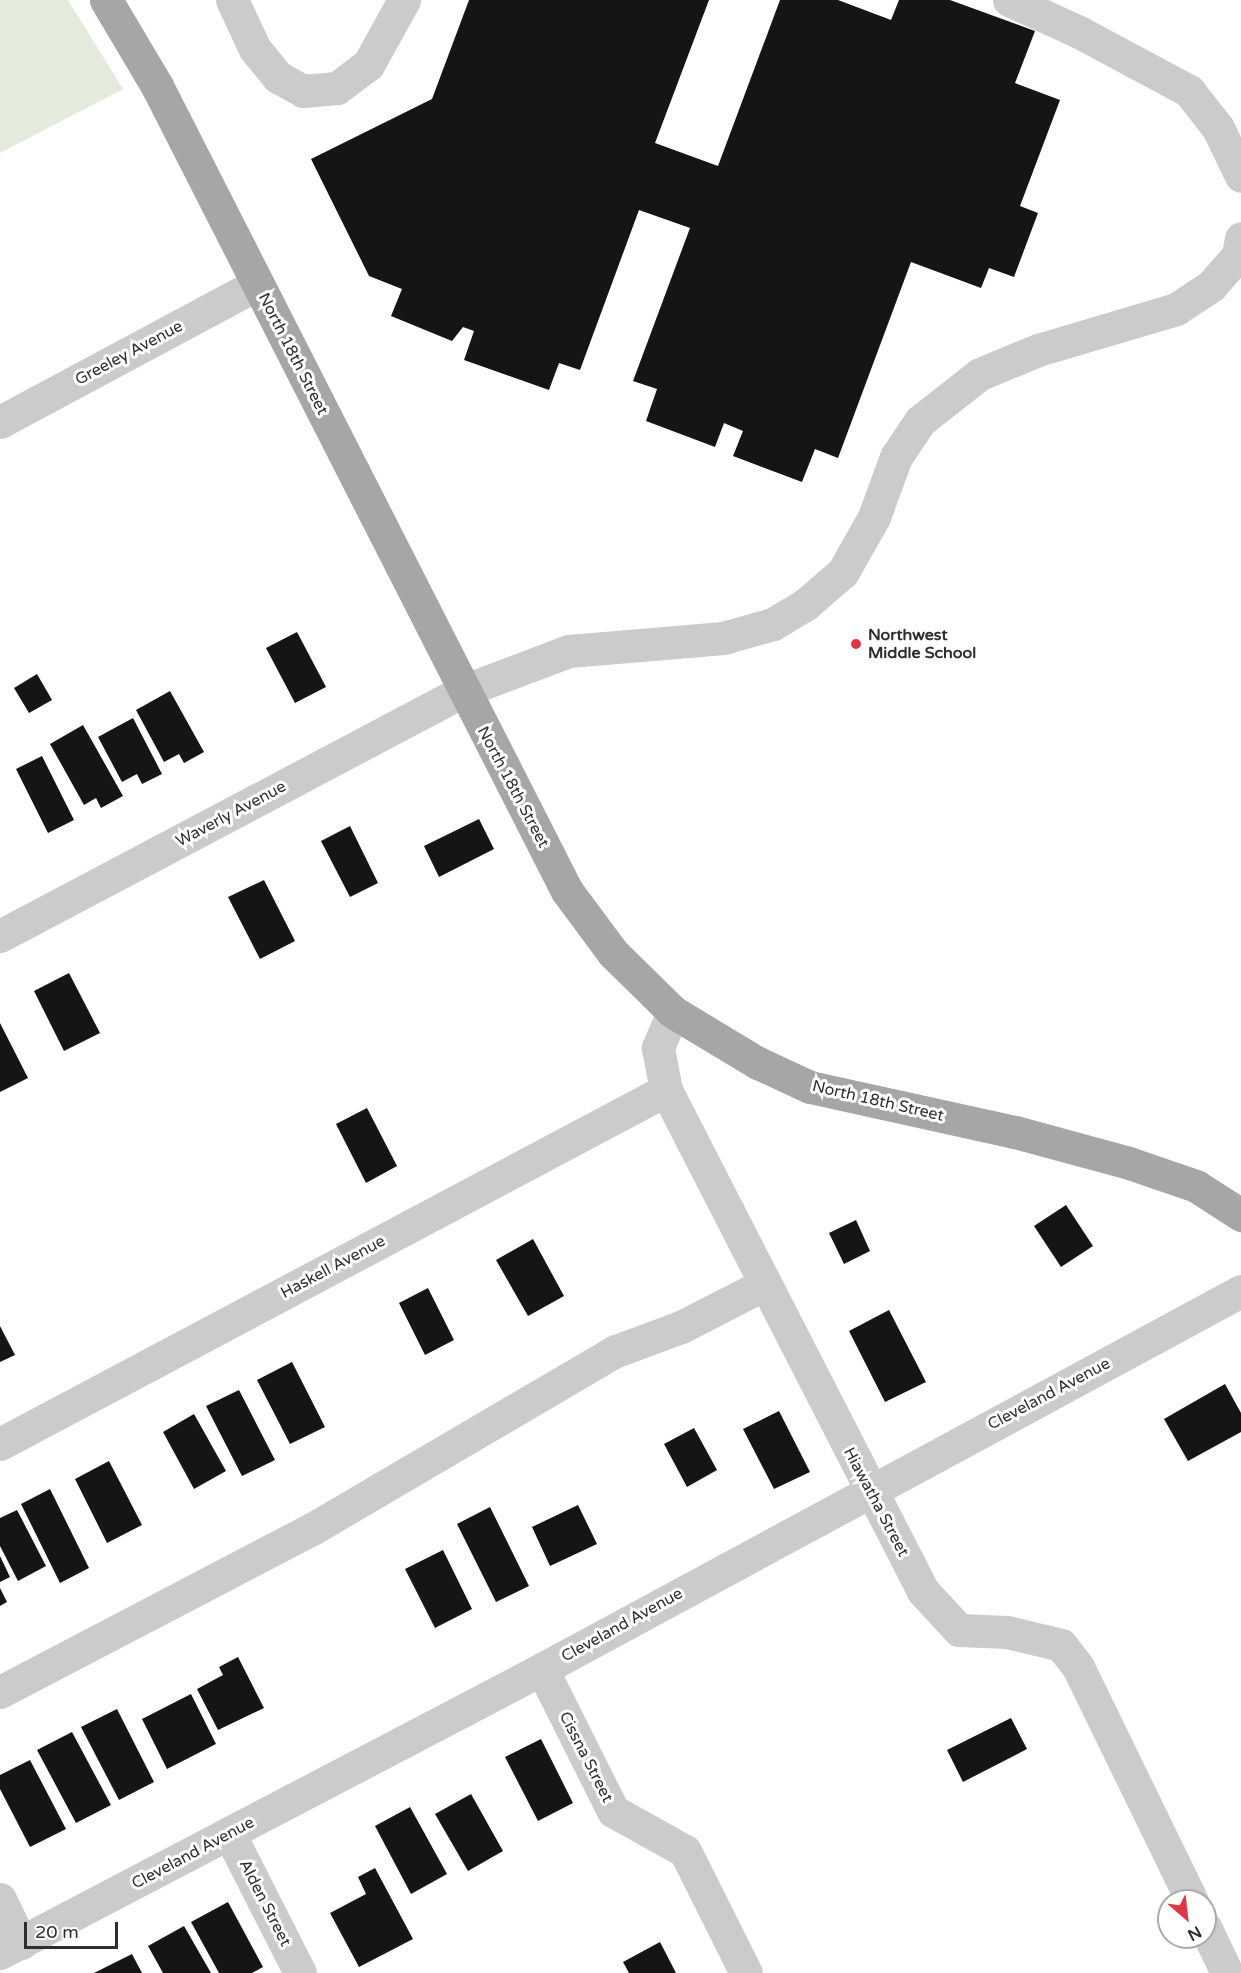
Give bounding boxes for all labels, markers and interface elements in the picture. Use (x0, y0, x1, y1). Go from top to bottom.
street label: North 18th Street (254, 290, 332, 418)
street label: Greeley Avenue (72, 317, 186, 389)
place label: Northwest Middle School (868, 625, 976, 663)
marker: Northwest Middle School (849, 637, 863, 651)
street label: North 18th Street (473, 723, 553, 851)
street label: Waverly Avenue (173, 777, 289, 851)
street label: North 18th Street (810, 1077, 946, 1125)
street label: Haskell Avenue (277, 1231, 389, 1303)
street label: Cleveland Avenue (985, 1354, 1113, 1434)
street label: Hiawatha Street (839, 1444, 913, 1560)
street label: Cleveland Avenue (558, 1584, 686, 1666)
street label: Cissna Street (555, 1708, 617, 1806)
street label: Cleveland Avenue (129, 1813, 257, 1893)
street label: Alden Street (235, 1856, 295, 1950)
north arrow (1157, 1889, 1217, 1949)
scale bar (27, 1910, 122, 1948)
text: 20 m (35, 1921, 79, 1943)
text: N (1184, 1921, 1205, 1945)

